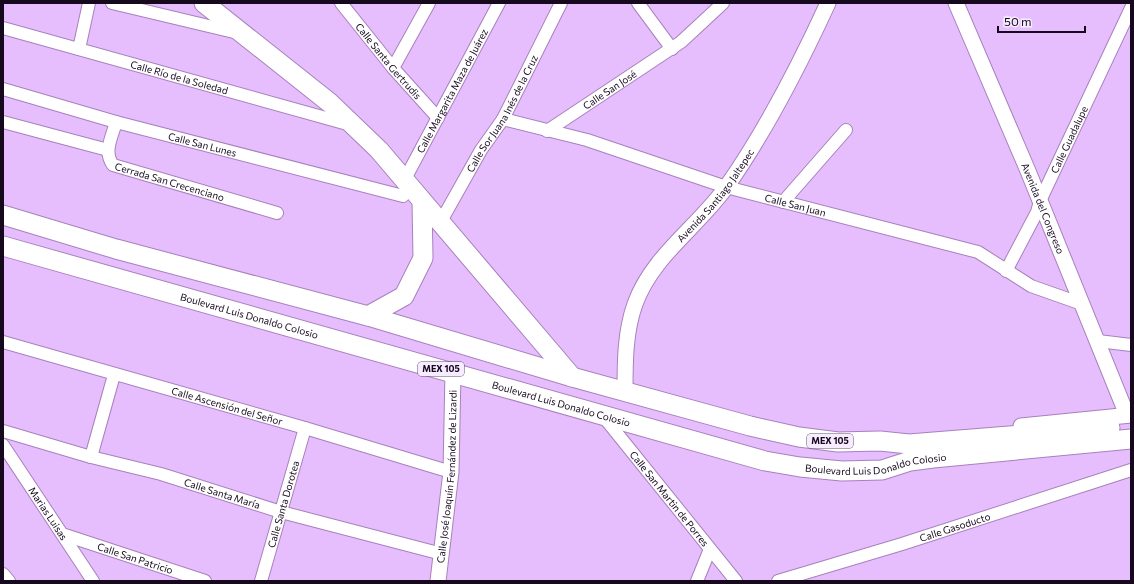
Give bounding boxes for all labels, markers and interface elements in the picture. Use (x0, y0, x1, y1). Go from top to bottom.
scale bar (998, 8, 1085, 34)
text: 50 m (1004, 14, 1032, 28)
street label: Calle Santa Gertrudis (353, 20, 424, 102)
street label: Calle Margarita Maza de Juárez (414, 27, 490, 155)
street label: Calle Sor Juana Inés de la Cruz (464, 53, 540, 174)
street label: Calle Río de la Soledad (129, 58, 230, 96)
street label: Calle San José (580, 67, 639, 112)
street label: Calle Guadalupe (1048, 104, 1090, 175)
street label: Calle San Lunes (167, 130, 238, 159)
street label: Avenida Santiago Jaltepec (674, 146, 756, 244)
street label: Cerrada San Crecenciano (113, 160, 226, 203)
street label: Avenida del Congreso (1019, 161, 1067, 256)
street label: Calle San Juan (764, 191, 827, 219)
street label: Boulevard Luis Donaldo Colosio (179, 290, 320, 341)
road number: MEX 105 (418, 362, 464, 376)
street label: Boulevard Luis Donaldo Colosio (491, 378, 632, 429)
street label: Calle Ascensión del Señor (170, 384, 284, 427)
street label: Calle José Joaquín Fernández de Lizardi (434, 390, 459, 564)
road number: MEX 105 (807, 434, 853, 448)
street label: Calle San Martin de Porres (628, 448, 712, 549)
street label: Boulevard Luis Donaldo Colosio (805, 451, 947, 477)
street label: Calle Santa Dorotea (265, 459, 301, 549)
street label: Calle Santa María (183, 476, 262, 511)
street label: Marias Luisas (26, 485, 70, 543)
street label: Calle Gasoducto (918, 510, 992, 544)
street label: Calle San Patricio (96, 540, 175, 576)

